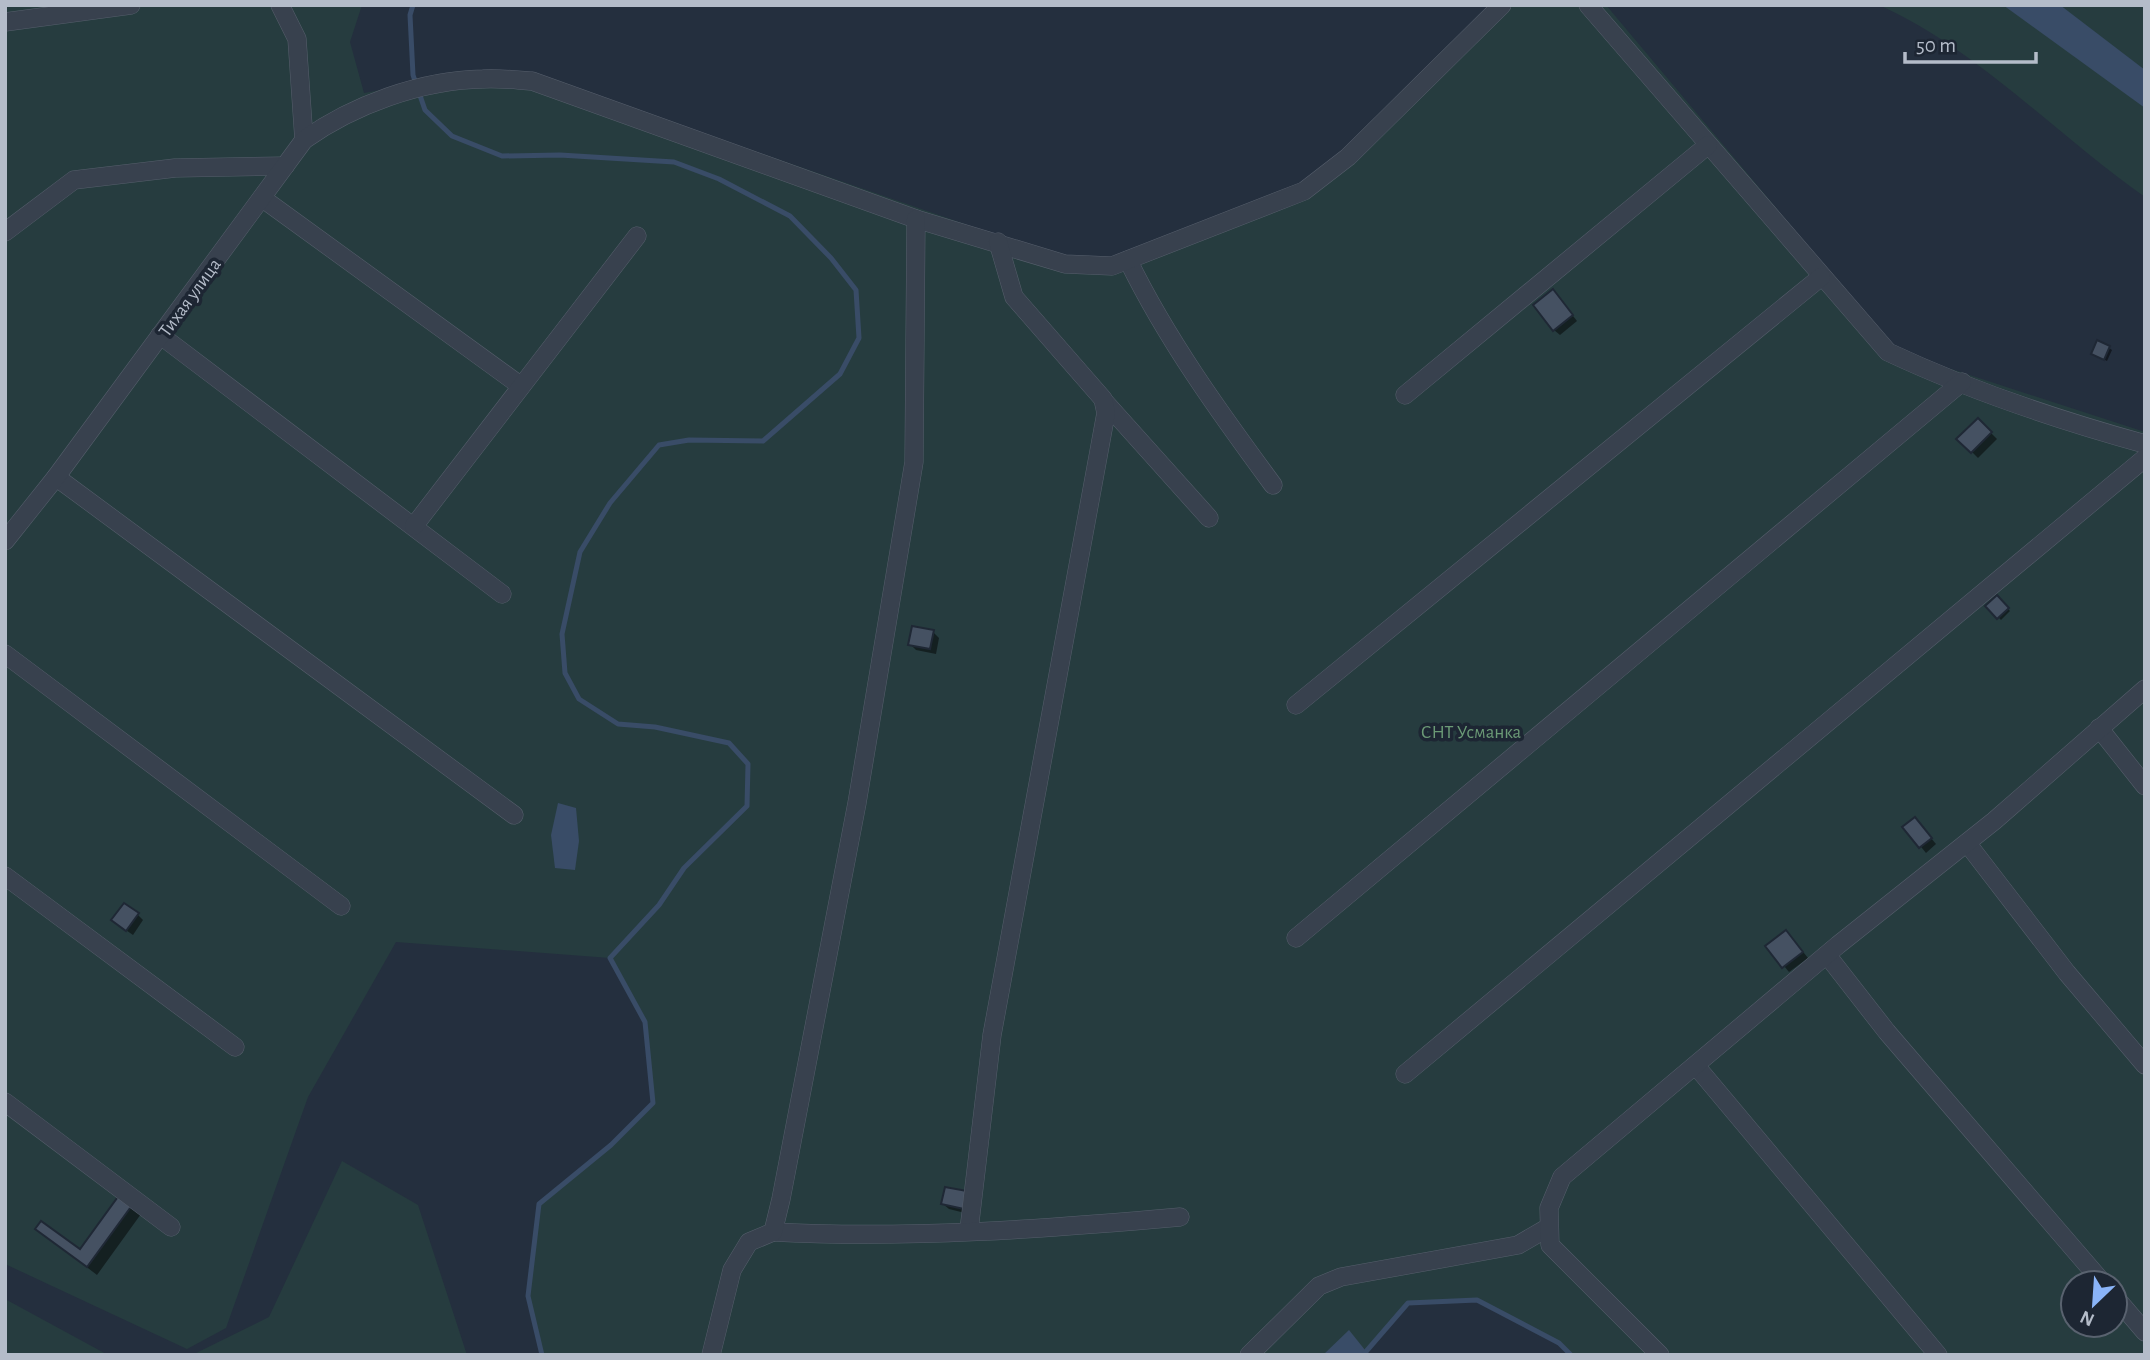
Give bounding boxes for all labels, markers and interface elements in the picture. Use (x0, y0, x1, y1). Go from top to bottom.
scale bar (1905, 21, 2036, 65)
text: 50 m (1916, 35, 1956, 56)
street label: Тихая улица (156, 255, 225, 341)
park label: СНТ Усманка (1421, 723, 1522, 742)
north arrow (2059, 1269, 2129, 1339)
text: N (2077, 1307, 2097, 1329)

